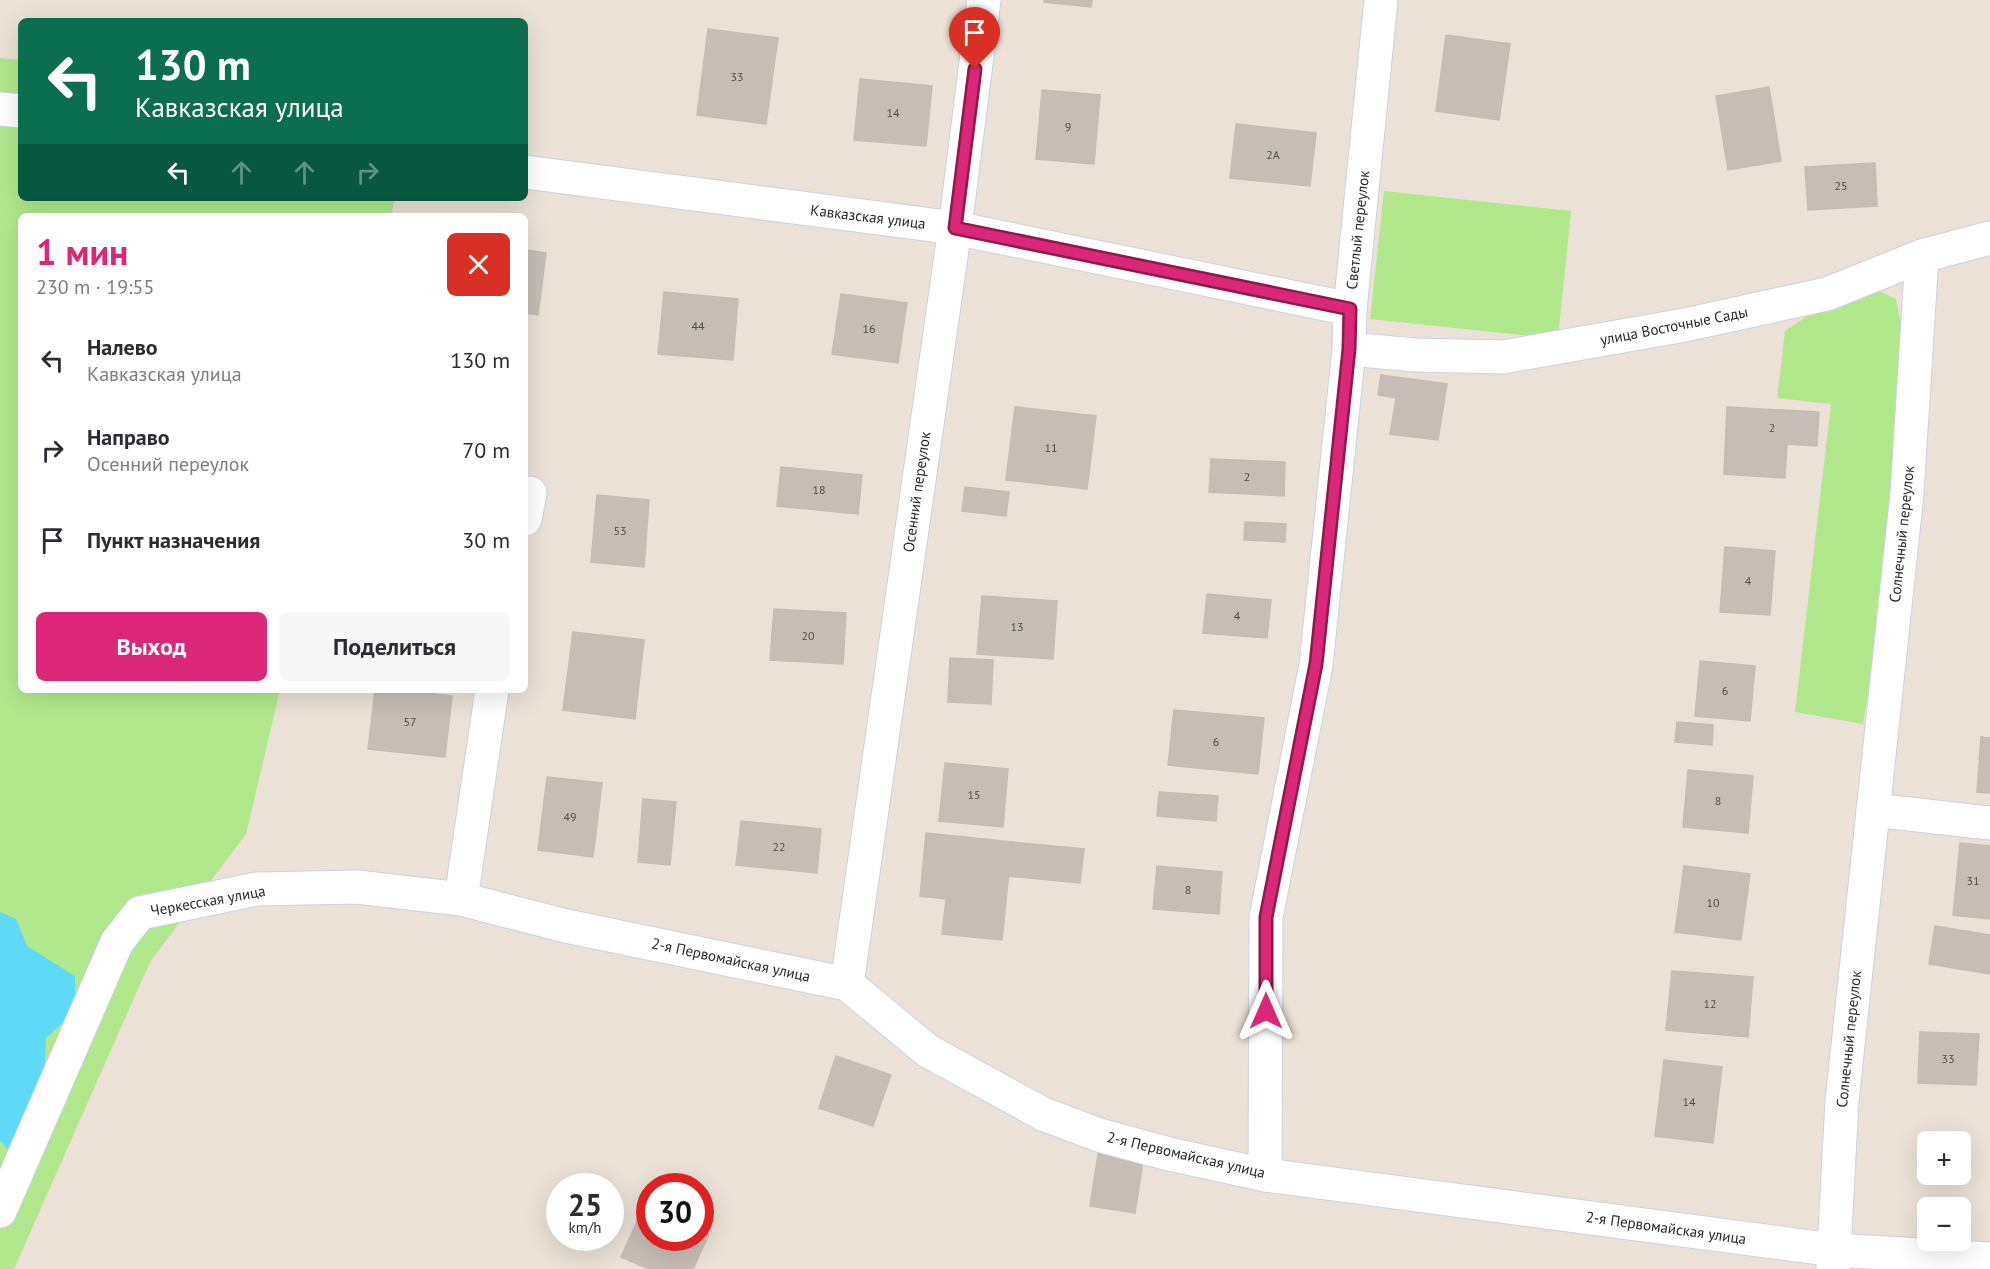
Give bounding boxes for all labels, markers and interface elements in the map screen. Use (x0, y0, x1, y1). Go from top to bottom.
pin (949, 7, 1000, 69)
icon: arrive (958, 16, 991, 49)
text: 130 m (135, 37, 251, 92)
icon: left (36, 42, 114, 120)
house number: 33 (730, 69, 744, 84)
text: Кавказcкая улица (135, 90, 344, 124)
house number: 14 (886, 105, 900, 120)
house number: 9 (1065, 119, 1071, 134)
house number: 2А (1266, 147, 1280, 162)
icon: left (162, 156, 195, 189)
icon: ahead (225, 156, 258, 189)
icon: ahead (288, 156, 321, 189)
icon: right (351, 156, 384, 189)
street label: Светлый переулок (1342, 169, 1373, 290)
house number: 25 (1834, 178, 1848, 193)
street label: Кавказcкая улица (809, 200, 927, 233)
text: 1 мин (36, 228, 128, 275)
button: close (447, 233, 510, 296)
text: 230 m · 19:55 (36, 274, 154, 300)
street label: улица Восточные Сады (1598, 302, 1749, 349)
house number: 44 (691, 318, 705, 333)
house number: 16 (862, 321, 876, 336)
text: Налево (87, 333, 158, 361)
icon: left (36, 344, 69, 377)
text: 130 m (450, 346, 510, 374)
text: Кавказcкая улица (87, 361, 242, 387)
house number: 2 (1769, 420, 1775, 435)
text: Направо (87, 423, 170, 451)
street label: Осенний переулок (899, 430, 934, 553)
icon: right (36, 434, 69, 467)
text: 70 m (462, 436, 510, 464)
house number: 11 (1044, 440, 1058, 455)
text: Осенний переулок (87, 451, 249, 477)
street label: Солнечный переулок (1885, 464, 1918, 603)
house number: 2 (1244, 469, 1250, 484)
house number: 18 (812, 482, 826, 497)
house number: 53 (613, 523, 627, 538)
icon: arrive (36, 524, 69, 557)
text: Пункт назначения (87, 526, 260, 554)
text: 30 m (462, 526, 510, 554)
house number: 4 (1745, 573, 1752, 588)
house number: 4 (1234, 608, 1241, 623)
button: Выход (36, 612, 267, 681)
button: Поделиться (279, 612, 510, 681)
house number: 13 (1010, 619, 1024, 634)
house number: 20 (801, 628, 815, 643)
house number: 6 (1722, 683, 1728, 698)
house number: 57 (403, 714, 417, 729)
house number: 6 (1213, 734, 1219, 749)
house number: 15 (967, 787, 981, 802)
house number: 8 (1715, 793, 1721, 808)
house number: 49 (563, 809, 577, 824)
house number: 22 (772, 839, 786, 854)
house number: 31 (1966, 873, 1980, 888)
street label: Черкесская улица (149, 881, 267, 920)
house number: 8 (1185, 882, 1191, 897)
house number: 10 (1706, 895, 1720, 910)
street label: 2-я Первомайская улица (650, 933, 812, 986)
street label: Солнечный переулок (1832, 969, 1865, 1108)
position arrow (1234, 979, 1298, 1043)
house number: 12 (1703, 996, 1717, 1011)
house number: 33 (1941, 1051, 1955, 1066)
house number: 14 (1682, 1094, 1696, 1109)
street label: 2-я Первомайская улица (1105, 1127, 1267, 1182)
map controls (1917, 1131, 1971, 1251)
button: + (1917, 1131, 1971, 1185)
speed limit sign: 30 (636, 1173, 714, 1251)
text: 25 (568, 1185, 602, 1224)
button: − (1917, 1197, 1971, 1251)
street label: 2-я Первомайская улица (1585, 1207, 1748, 1248)
text: km/h (569, 1218, 601, 1237)

